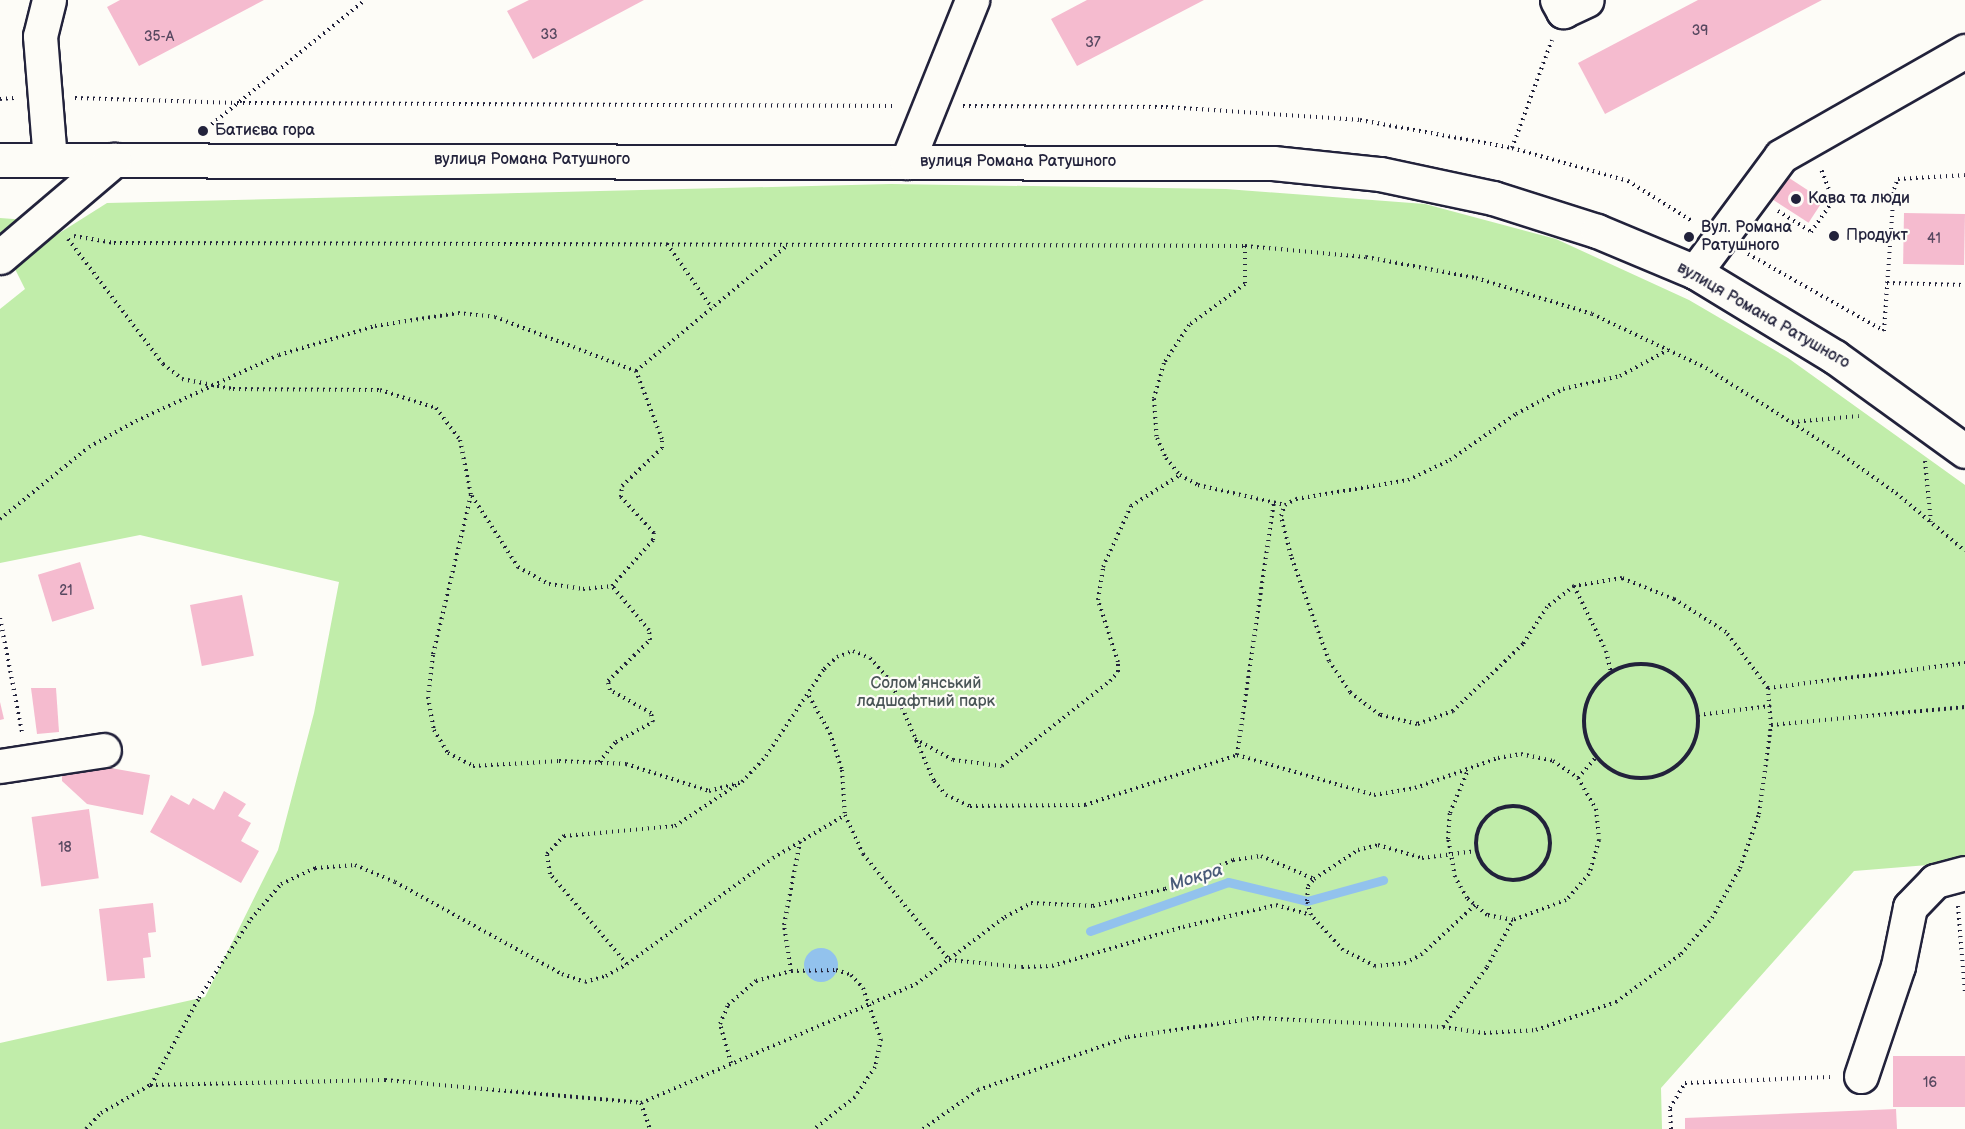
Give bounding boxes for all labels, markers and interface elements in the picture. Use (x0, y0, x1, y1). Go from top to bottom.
house number: 39 (1692, 23, 1708, 39)
house number: 33 (540, 27, 558, 43)
house number: 35-А (144, 29, 174, 45)
house number: 37 (1085, 35, 1101, 51)
place label: Батиєва гора (215, 121, 315, 141)
marker: Батиєва гора (196, 124, 210, 138)
street label: вулиця Романа Ратушного (434, 150, 630, 170)
street label: вулиця Романа Ратушного (920, 152, 1116, 172)
place label: Кава та люди (1808, 189, 1910, 209)
marker: Кава та люди (1789, 192, 1803, 206)
place label: Вул. Романа Ратушного (1701, 218, 1792, 256)
place label: Продукт (1846, 226, 1908, 246)
marker: Продукт (1827, 229, 1841, 243)
marker: Вул. Романа Ратушного (1682, 230, 1696, 244)
house number: 41 (1927, 231, 1941, 247)
street label: вулиця Романа Ратушного (1673, 259, 1853, 373)
house number: 21 (59, 583, 73, 599)
park label: Солом'янський ладшафтний парк (857, 674, 995, 712)
house number: 18 (58, 840, 72, 856)
water label: Мокра (1167, 860, 1225, 896)
house number: 16 (1923, 1075, 1937, 1091)

